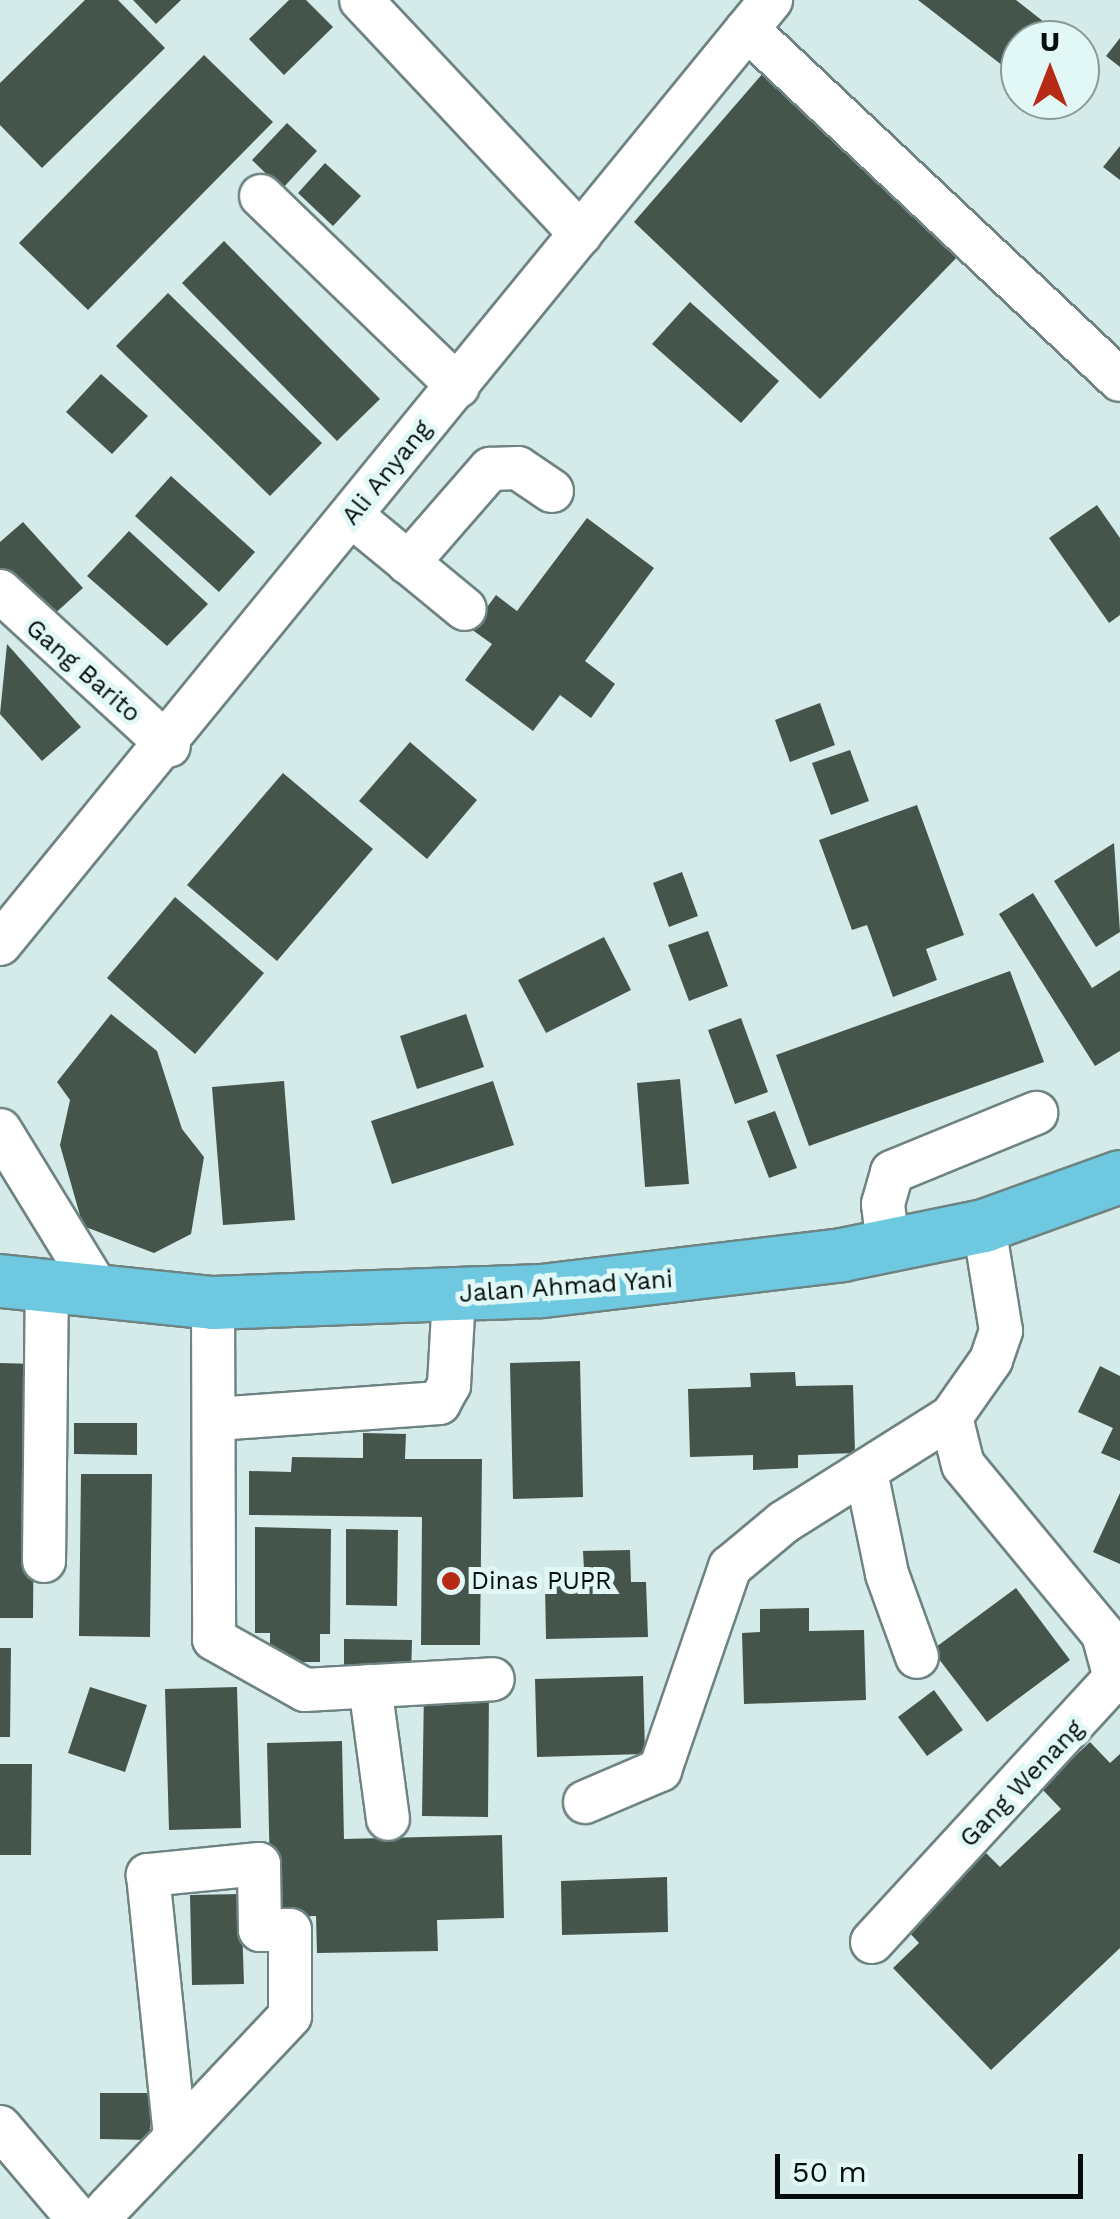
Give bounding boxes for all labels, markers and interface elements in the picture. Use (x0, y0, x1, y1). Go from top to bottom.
north arrow (1000, 20, 1100, 120)
text: U (1040, 25, 1060, 58)
street label: Ali Anyang (336, 414, 438, 532)
street label: Gang Barito (19, 613, 147, 729)
street label: Jalan Ahmad Yani (457, 1264, 675, 1310)
place label: Dinas PUPR (471, 1566, 612, 1596)
marker: Dinas PUPR (440, 1570, 462, 1592)
street label: Gang Wenang (954, 1714, 1090, 1854)
scale bar (780, 2134, 1088, 2196)
text: 50 m (792, 2154, 867, 2189)

